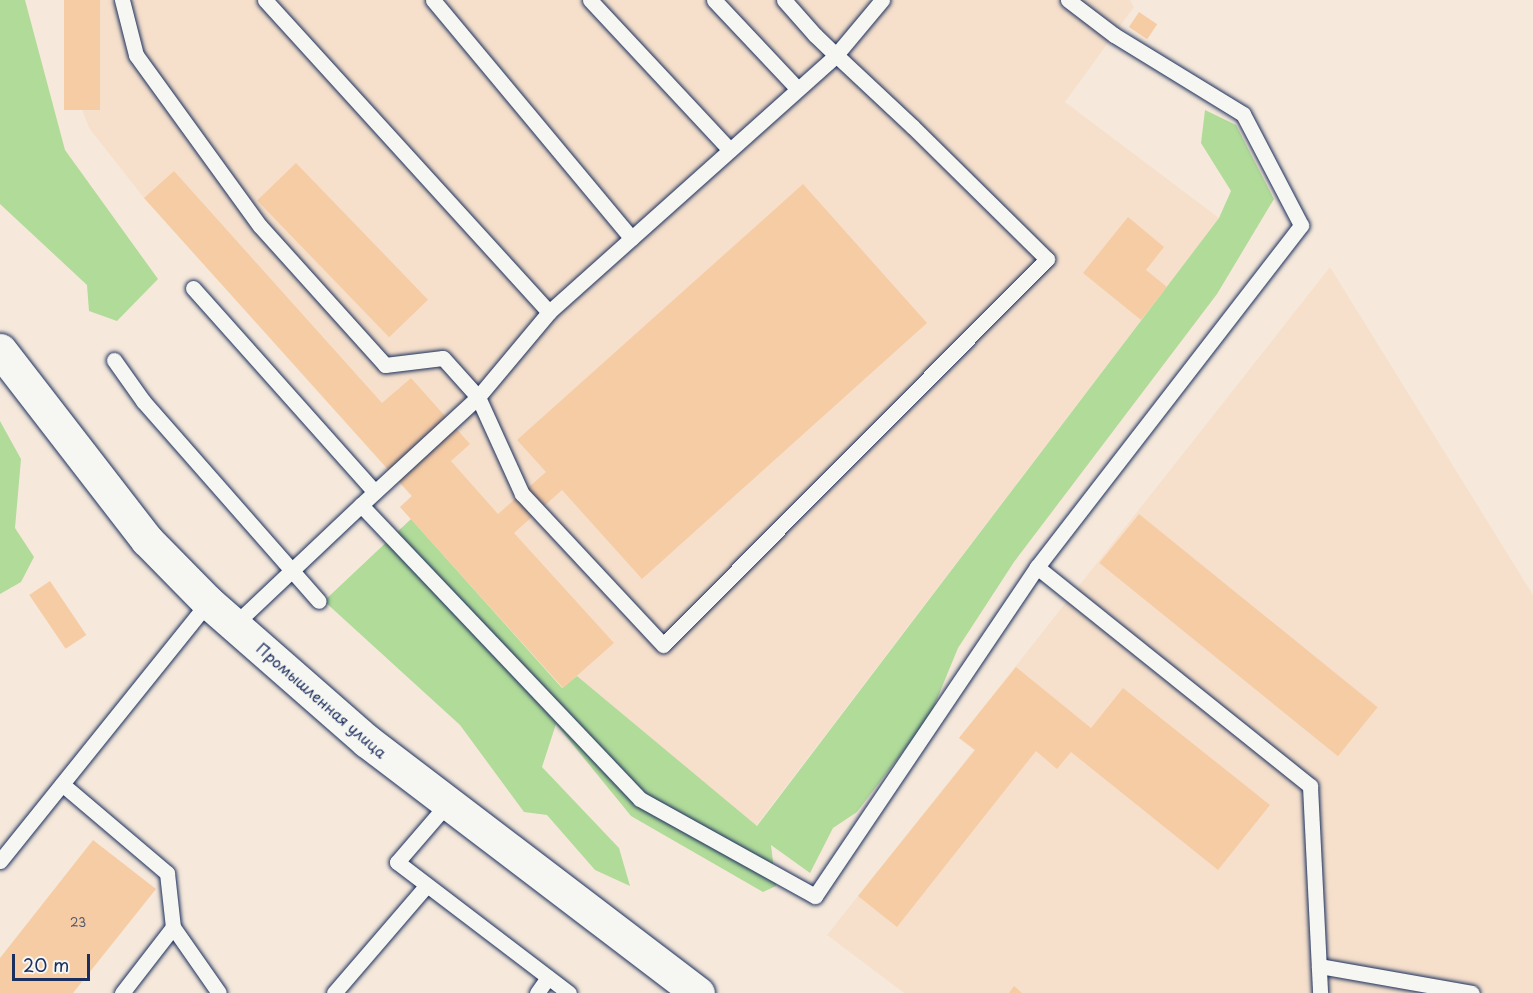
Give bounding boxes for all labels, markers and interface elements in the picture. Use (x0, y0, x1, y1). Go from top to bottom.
street label: Промышленная улица (253, 638, 391, 762)
house number: 23 (70, 916, 86, 930)
scale bar (15, 942, 93, 980)
text: 20 m (23, 951, 69, 978)

